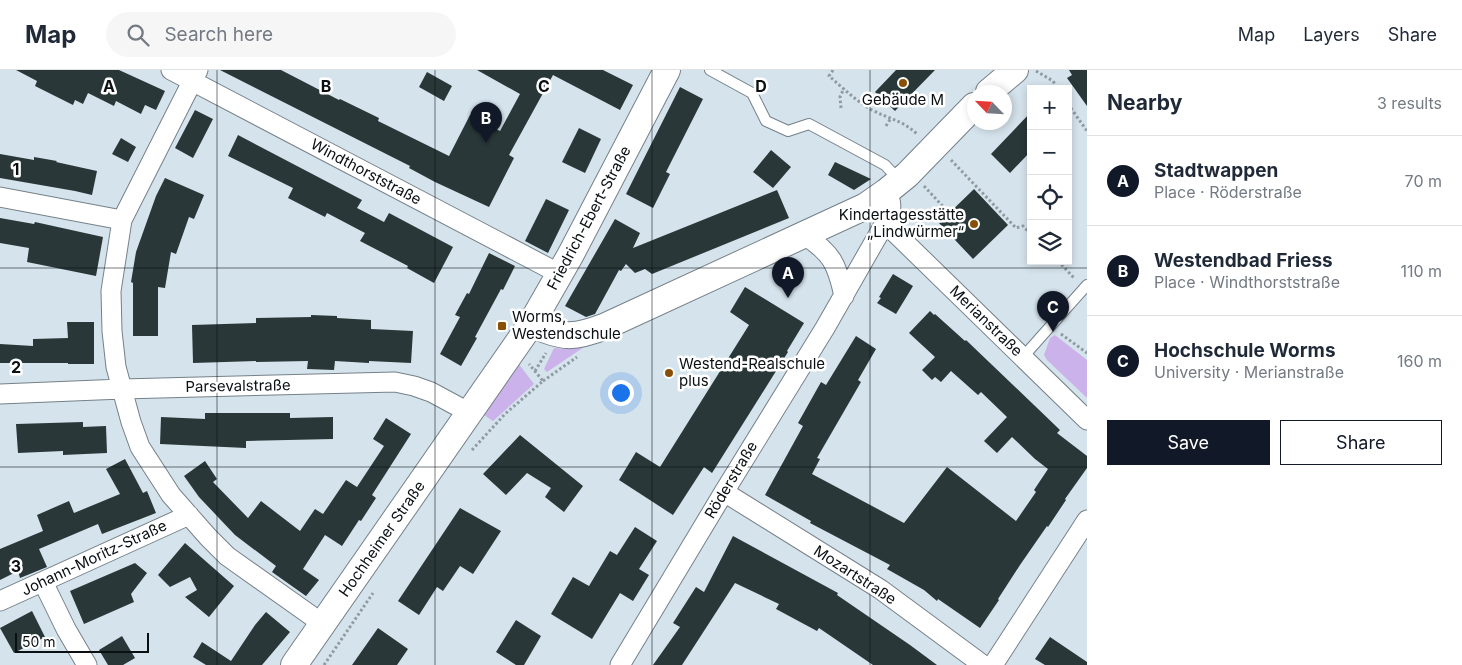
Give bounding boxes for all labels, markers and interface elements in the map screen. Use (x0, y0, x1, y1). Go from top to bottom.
search box (106, 12, 456, 57)
text: Map (25, 20, 76, 49)
icon: search (124, 21, 152, 49)
text: Search here (164, 23, 273, 46)
text: Map (1238, 24, 1275, 45)
text: Layers (1303, 24, 1360, 45)
text: Share (1388, 24, 1437, 45)
text: A (103, 76, 115, 96)
text: B (321, 76, 331, 96)
text: C (538, 76, 550, 96)
text: D (755, 76, 767, 96)
marker: Gebäude M (897, 77, 909, 89)
north arrow (967, 85, 1012, 130)
map controls (1027, 85, 1072, 265)
button: + (1027, 85, 1072, 130)
place label: Gebäude M (862, 90, 944, 109)
text: Nearby (1107, 90, 1182, 115)
text: 3 results (1377, 93, 1442, 113)
pin: B (470, 102, 502, 143)
button: − (1027, 130, 1072, 175)
street label: Windthorststraße (308, 134, 425, 209)
street label: Friedrich-Ebert-Straße (542, 142, 635, 293)
text: 1 (13, 159, 19, 179)
text: Stadtwappen (1154, 159, 1278, 182)
text: A (1117, 171, 1129, 191)
text: 70 m (1405, 171, 1442, 191)
button: locate (1027, 175, 1072, 220)
text: Place · Röderstraße (1154, 182, 1302, 202)
place label: Kindertagesstätte „Lindwürmer“ (839, 205, 964, 241)
marker: Kindertagesstätte „Lindwürmer“ (968, 218, 980, 230)
button: layers (1027, 220, 1072, 265)
text: Westendbad Friess (1154, 249, 1333, 272)
pin: A (772, 257, 804, 298)
text: B (1118, 261, 1128, 281)
text: 110 m (1400, 261, 1442, 281)
text: Place · Windthorststraße (1154, 272, 1340, 292)
street label: Merianstraße (946, 281, 1027, 360)
pin: C (1037, 291, 1069, 332)
place label: Worms, Westendschule (512, 307, 621, 343)
marker: Worms, Westendschule (496, 320, 508, 332)
text: Hochschule Worms (1154, 339, 1336, 362)
text: C (1117, 351, 1129, 371)
text: 160 m (1397, 351, 1442, 371)
place label: Westend-Realschule plus (679, 354, 825, 390)
text: 2 (11, 357, 21, 377)
text: University · Merianstraße (1154, 362, 1344, 382)
marker: Westend-Realschule plus (663, 367, 675, 379)
street label: Parsevalstraße (185, 375, 291, 396)
your location (608, 380, 634, 406)
button: Save (1107, 420, 1270, 465)
button: Share (1280, 420, 1442, 465)
street label: Röderstraße (700, 438, 761, 522)
street label: Hochheimer Straße (334, 477, 429, 600)
street label: Johann-Moritz-Straße (18, 516, 170, 600)
street label: Mozartstraße (810, 541, 900, 608)
text: 3 (11, 556, 21, 576)
scale bar (15, 630, 149, 653)
text: 50 m (22, 633, 56, 650)

